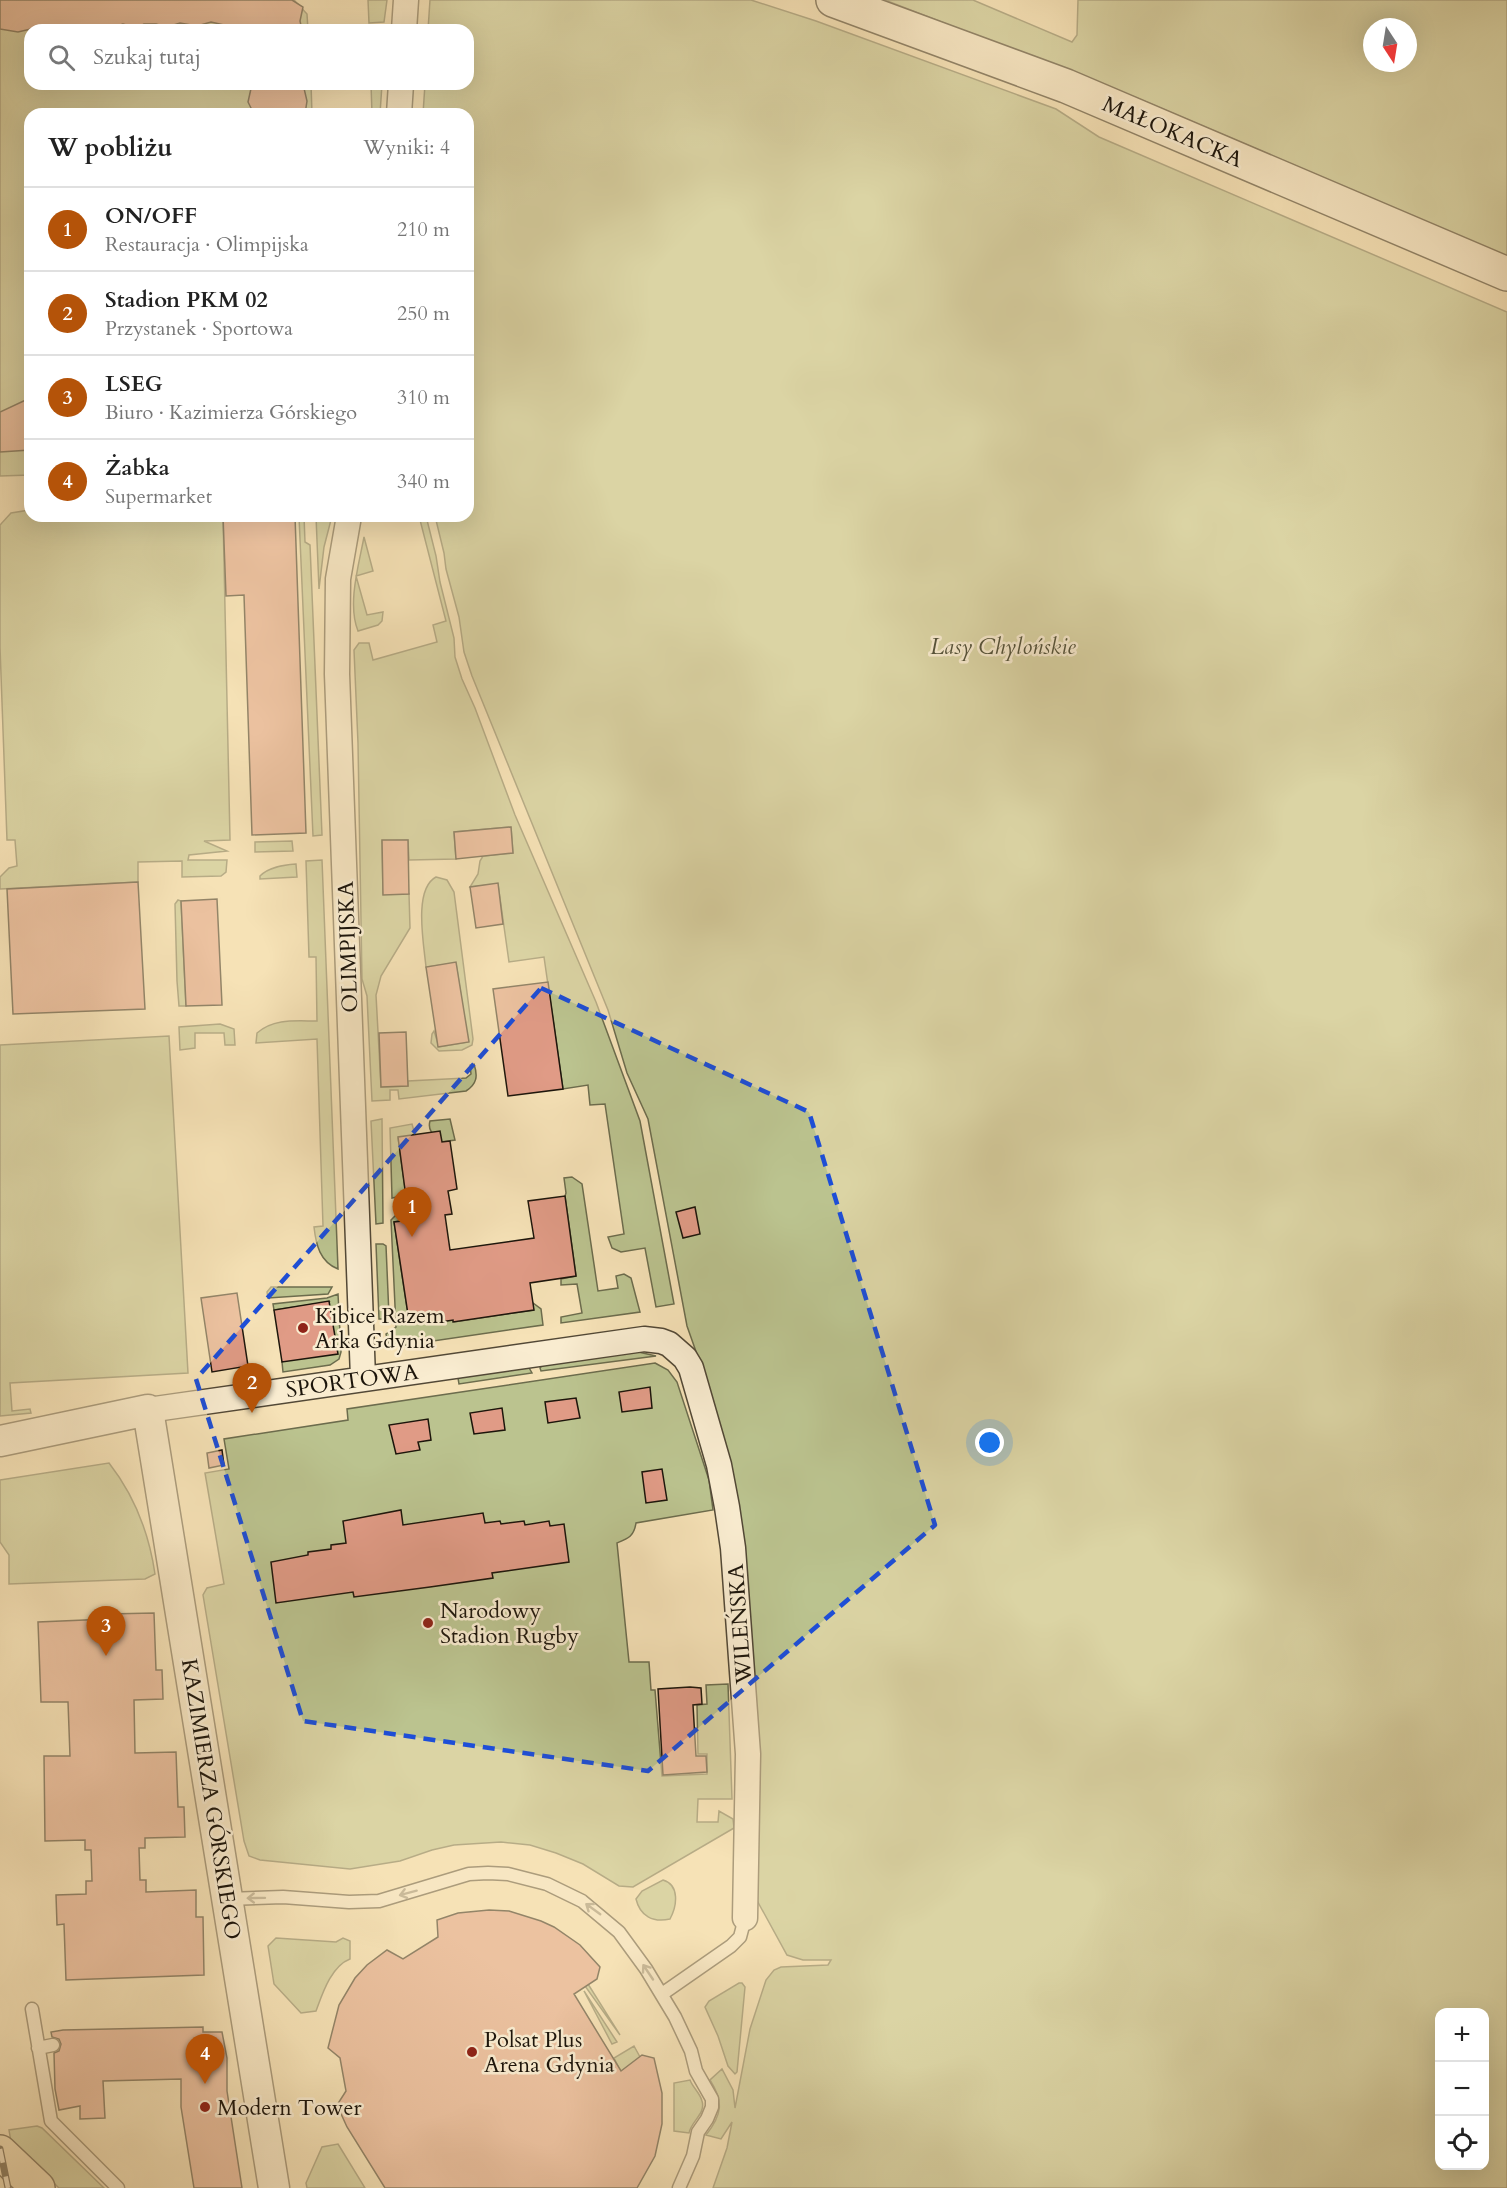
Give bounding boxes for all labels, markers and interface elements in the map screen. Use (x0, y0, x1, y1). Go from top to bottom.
north arrow (1363, 18, 1417, 72)
search box (24, 24, 474, 90)
icon: search (45, 41, 78, 74)
text: Szukaj tutaj (93, 42, 201, 72)
street label: MAŁOKACKA (1098, 89, 1248, 175)
text: W pobliżu (48, 130, 173, 165)
text: Wyniki: 4 (363, 134, 450, 161)
text: ON/OFF (105, 201, 197, 231)
text: 1 (62, 216, 73, 243)
text: 210 m (397, 216, 450, 243)
text: Restauracja · Olimpijska (105, 231, 309, 258)
text: Stadion PKM 02 (105, 285, 268, 315)
text: 2 (62, 300, 73, 327)
text: 250 m (397, 300, 450, 327)
text: Przystanek · Sportowa (105, 315, 293, 342)
text: LSEG (105, 369, 163, 399)
text: 3 (62, 384, 73, 411)
text: 310 m (397, 384, 450, 411)
text: Biuro · Kazimierza Górskiego (105, 399, 357, 426)
text: Żabka (105, 453, 170, 483)
text: 4 (62, 468, 73, 495)
text: 340 m (397, 468, 450, 495)
text: Supermarket (105, 483, 212, 510)
park label: Lasy Chylońskie (930, 632, 1076, 662)
street label: OLIMPIJSKA (331, 880, 365, 1013)
pin: 1 (392, 1188, 432, 1237)
place label: Kibice Razem Arka Gdynia (315, 1301, 445, 1356)
marker: Kibice Razem Arka Gdynia (296, 1321, 310, 1335)
street label: SPORTOWA (284, 1357, 421, 1405)
pin: 2 (232, 1364, 272, 1413)
your location (975, 1428, 1004, 1457)
street label: WILEŃSKA (721, 1562, 759, 1686)
place label: Narodowy Stadion Rugby (440, 1596, 579, 1651)
pin: 3 (86, 1606, 126, 1656)
marker: Narodowy Stadion Rugby (421, 1616, 435, 1630)
street label: KAZIMIERZA GÓRSKIEGO (174, 1656, 248, 1942)
one-way arrow (399, 1888, 418, 1899)
one-way arrow (246, 1892, 266, 1904)
one-way arrow (585, 1903, 601, 1915)
one-way arrow (641, 1964, 653, 1981)
map controls (1435, 2008, 1489, 2170)
button: + (1435, 2008, 1489, 2062)
place label: Polsat Plus Arena Gdynia (484, 2025, 615, 2080)
pin: 4 (186, 2034, 224, 2084)
marker: Polsat Plus Arena Gdynia (465, 2045, 479, 2059)
button: − (1435, 2062, 1489, 2116)
place label: Modern Tower (217, 2093, 362, 2123)
marker: Modern Tower (198, 2100, 212, 2114)
button: locate (1435, 2116, 1489, 2170)

